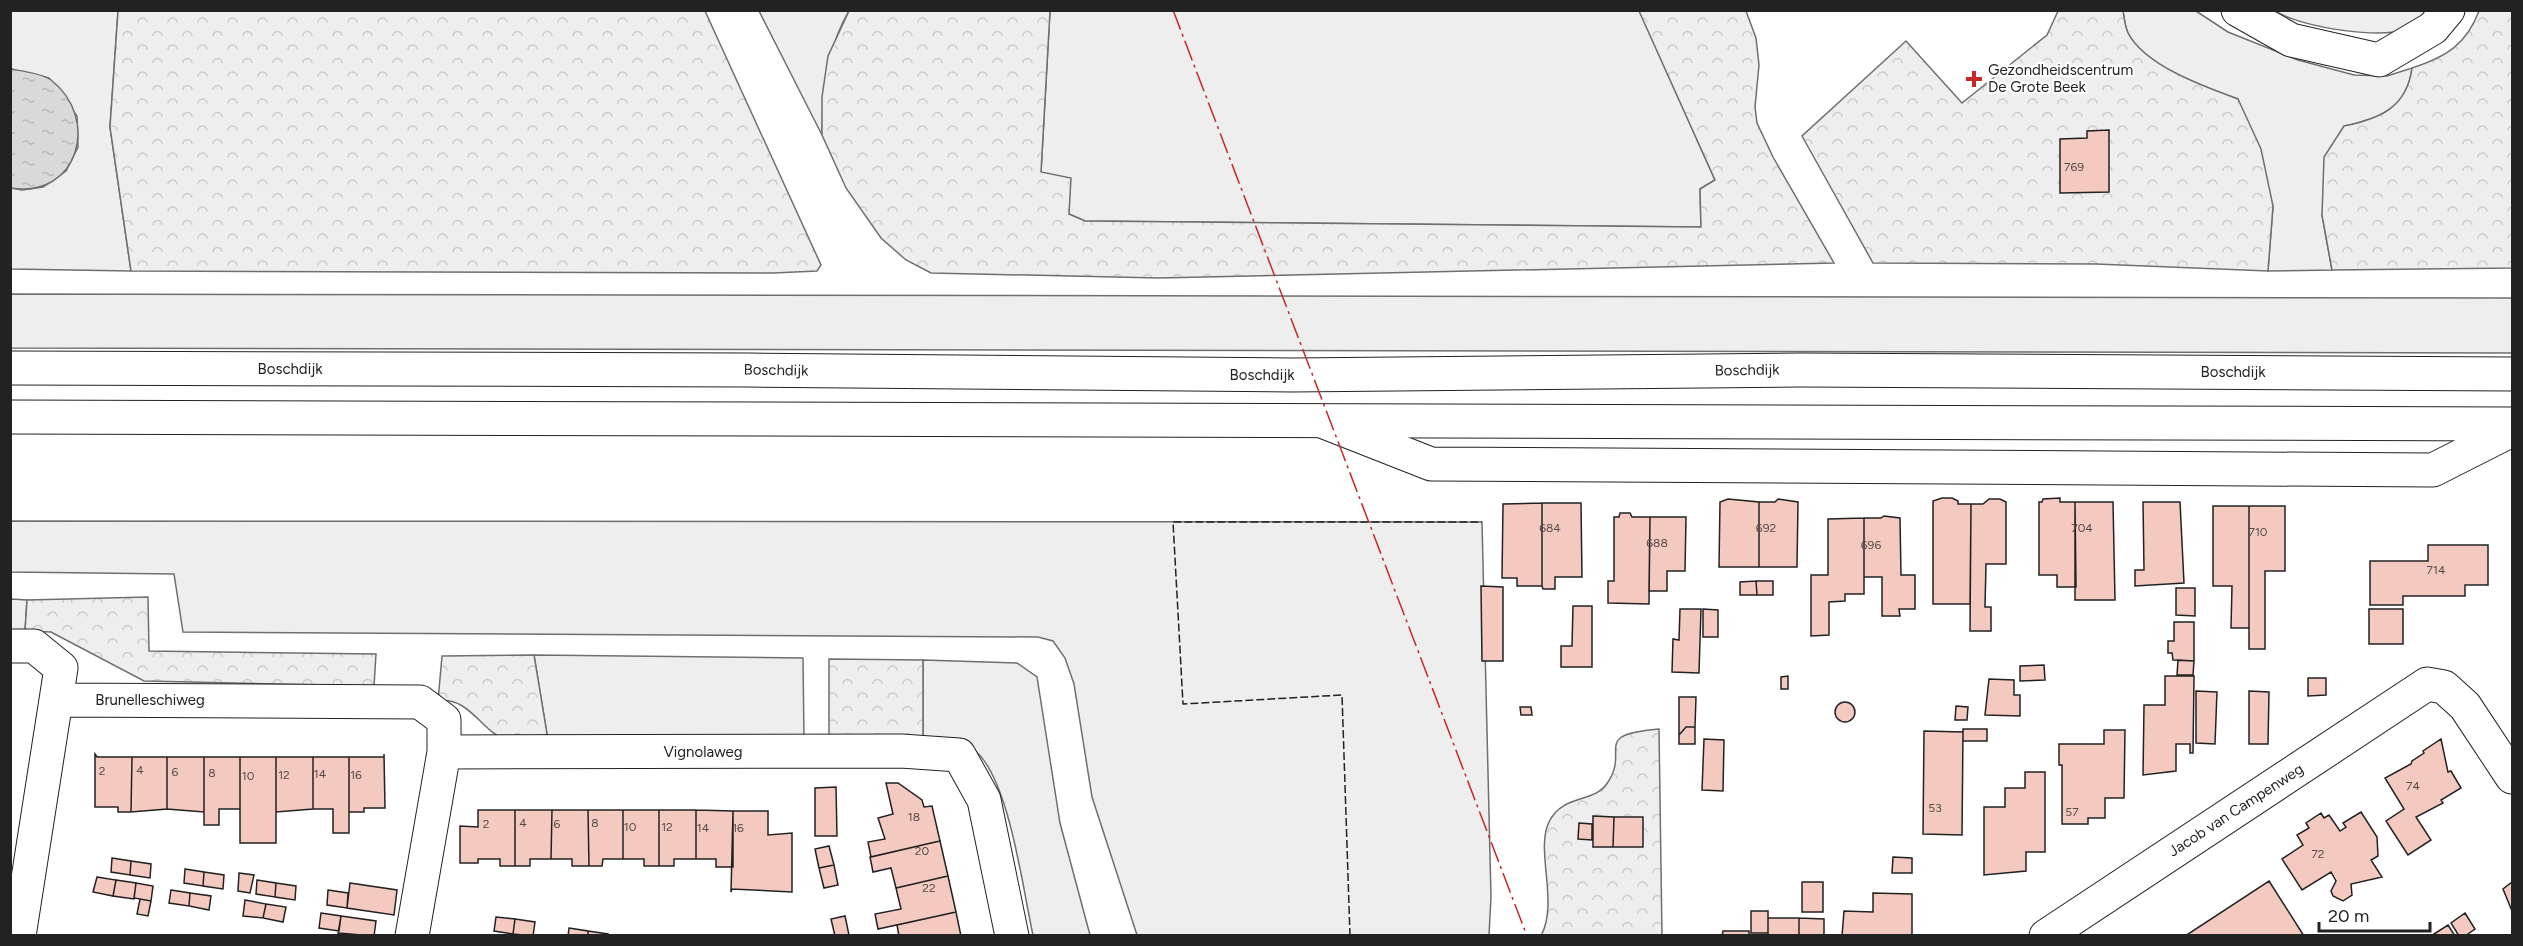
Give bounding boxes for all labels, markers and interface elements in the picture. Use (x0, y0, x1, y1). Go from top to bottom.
place label: Gezondheidscentrum De Grote Beek (1988, 61, 2133, 96)
marker: Gezondheidscentrum De Grote Beek (1965, 70, 1983, 88)
house number: 769 (2064, 160, 2084, 174)
street label: Boschdijk (258, 360, 323, 378)
street label: Boschdijk (743, 360, 809, 380)
street label: Boschdijk (1714, 360, 1780, 380)
street label: Boschdijk (2201, 363, 2266, 381)
street label: Boschdijk (1230, 366, 1295, 384)
house number: 684 (1539, 521, 1561, 535)
house number: 692 (1756, 521, 1776, 535)
house number: 704 (2071, 521, 2093, 535)
house number: 710 (2248, 525, 2268, 539)
house number: 688 (1646, 536, 1668, 550)
house number: 696 (1861, 538, 1881, 552)
house number: 714 (2427, 563, 2446, 577)
street label: Brunelleschiweg (95, 691, 205, 709)
street label: Vignolaweg (663, 743, 743, 761)
street label: Jacob van Campenweg (2165, 760, 2307, 860)
house number: 4 (136, 763, 144, 777)
house number: 2 (99, 764, 105, 778)
house number: 6 (172, 765, 179, 779)
house number: 8 (208, 766, 216, 780)
house number: 14 (314, 767, 327, 781)
house number: 12 (278, 768, 290, 782)
house number: 16 (350, 768, 362, 782)
house number: 10 (242, 769, 255, 783)
house number: 74 (2406, 779, 2420, 793)
house number: 53 (1928, 801, 1942, 815)
house number: 57 (2065, 805, 2079, 819)
house number: 18 (908, 810, 920, 824)
house number: 4 (519, 816, 527, 830)
house number: 8 (591, 816, 599, 830)
house number: 2 (483, 817, 489, 831)
house number: 6 (554, 817, 561, 831)
house number: 10 (624, 820, 637, 834)
house number: 12 (661, 820, 673, 834)
house number: 14 (697, 821, 710, 835)
house number: 16 (732, 821, 744, 835)
house number: 20 (915, 844, 930, 858)
house number: 72 (2311, 847, 2325, 861)
house number: 22 (922, 881, 936, 895)
scale bar (2319, 895, 2430, 933)
text: 20 m (2328, 905, 2369, 927)

